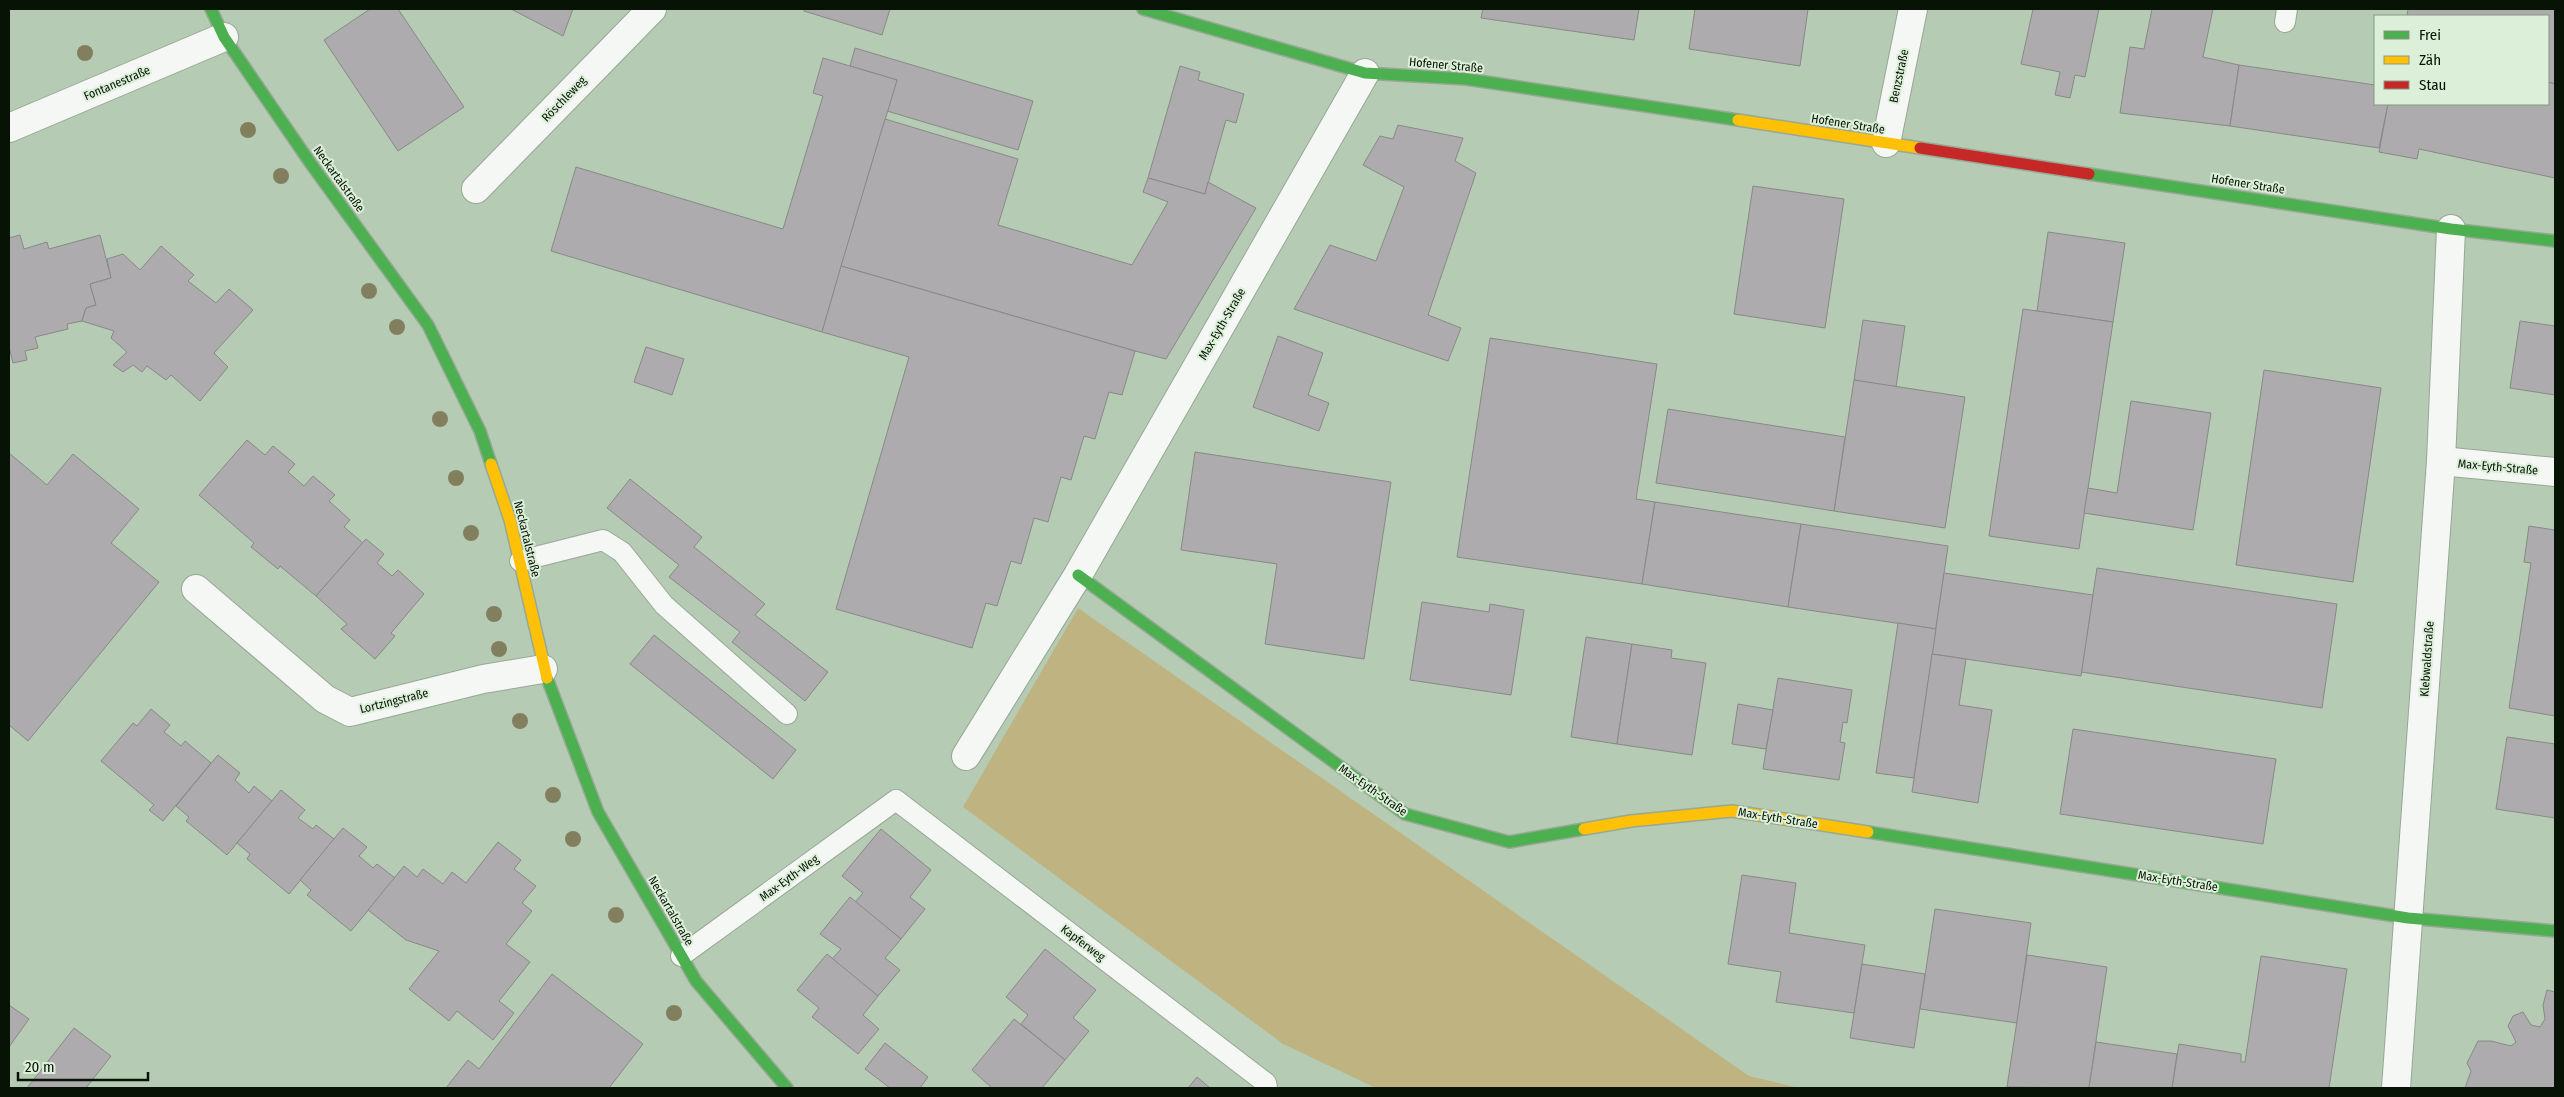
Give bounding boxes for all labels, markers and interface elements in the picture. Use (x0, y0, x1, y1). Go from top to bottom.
legend (2374, 15, 2549, 105)
text: Frei (2419, 26, 2441, 44)
street label: Benzstraße (1886, 48, 1912, 104)
text: Zäh (2419, 51, 2441, 69)
street label: Hofener Straße (1408, 55, 1484, 75)
street label: Fontanestraße (82, 63, 152, 103)
street label: Röschleweg (539, 73, 589, 125)
text: Stau (2419, 76, 2446, 94)
street label: Hofener Straße (1810, 111, 1886, 137)
street label: Neckartalstraße (311, 143, 368, 215)
street label: Hofener Straße (2210, 171, 2286, 197)
street label: Max-Eyth-Straße (1196, 286, 1248, 362)
street label: Max-Eyth-Straße (2457, 457, 2539, 477)
street label: Neckartalstraße (511, 500, 543, 578)
street label: Klebwaldstraße (2417, 621, 2437, 697)
street label: Lortzingstraße (358, 686, 430, 716)
street label: Max-Eyth-Straße (1336, 761, 1410, 819)
street label: Max-Eyth-Straße (1737, 805, 1819, 831)
street label: Max-Eyth-Weg (757, 852, 822, 904)
street label: Max-Eyth-Straße (2137, 868, 2219, 894)
street label: Neckartalstraße (646, 874, 697, 948)
street label: Kapferweg (1058, 922, 1108, 964)
scale bar (18, 1050, 148, 1082)
text: 20 m (25, 1058, 55, 1076)

